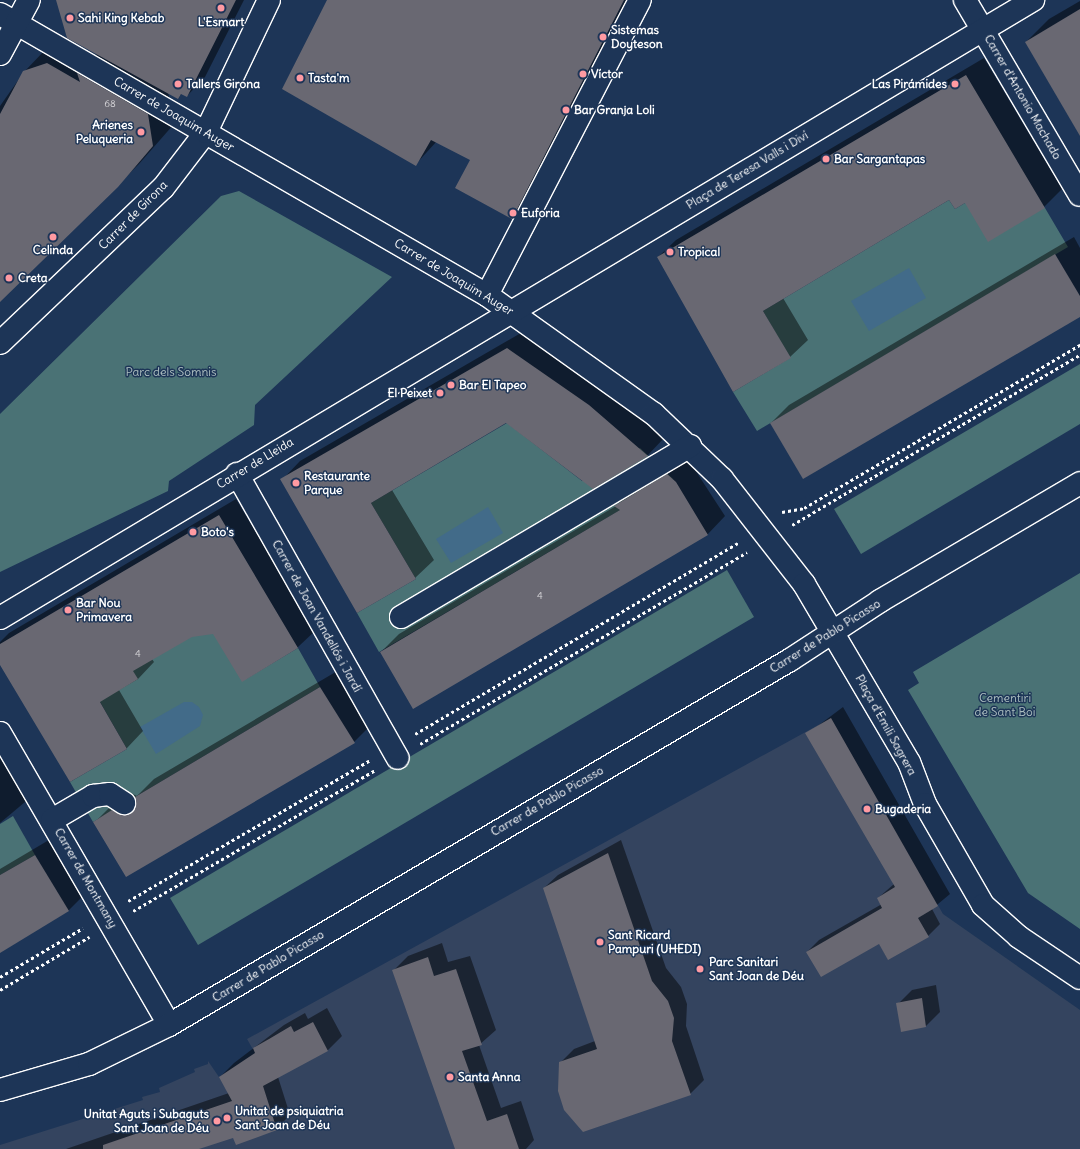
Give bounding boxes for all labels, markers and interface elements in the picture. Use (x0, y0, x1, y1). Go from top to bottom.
marker: L'Esmart (216, 3, 226, 13)
place label: Sahi King Kebab (78, 11, 164, 25)
marker: Sahi King Kebab (65, 13, 75, 23)
place label: L'Esmart (198, 15, 244, 29)
place label: Sistemas Doyteson (611, 23, 663, 51)
marker: Sistemas Doyteson (598, 32, 608, 42)
street label: Carrer d'Antonio Machado (981, 32, 1065, 162)
place label: Víctor (591, 67, 623, 81)
marker: Víctor (578, 69, 588, 79)
place label: Tasta'm (308, 71, 350, 85)
marker: Tasta'm (295, 73, 305, 83)
street label: Carrer de Joaquim Auger (111, 74, 237, 154)
place label: Tallers Girona (186, 77, 260, 91)
place label: Las Pirámides (872, 77, 947, 91)
marker: Tallers Girona (173, 79, 183, 89)
marker: Las Pirámides (950, 79, 960, 89)
house number: 68 (104, 98, 116, 110)
place label: Bar Granja Loli (574, 103, 655, 117)
marker: Bar Granja Loli (561, 105, 571, 115)
place label: Arienes Peluqueria (76, 118, 133, 146)
marker: Arienes Peluqueria (136, 127, 146, 137)
street label: Plaça de Teresa Valls i Diví (683, 128, 811, 212)
place label: Bar Sargantapas (834, 152, 925, 166)
marker: Bar Sargantapas (821, 154, 831, 164)
street label: Carrer de Girona (96, 178, 170, 252)
place label: Euforia (521, 206, 560, 220)
marker: Euforia (508, 208, 518, 218)
marker: Celinda (48, 232, 58, 242)
street label: Carrer de Joaquim Auger (392, 236, 516, 318)
place label: Celinda (33, 243, 73, 257)
place label: Tropical (678, 245, 720, 259)
marker: Tropical (665, 247, 675, 257)
place label: Creta (18, 271, 48, 285)
marker: Creta (3, 272, 15, 284)
park label: Parc dels Somnis (125, 365, 217, 379)
place label: Bar El Tapeo (459, 378, 526, 392)
marker: Bar El Tapeo (446, 380, 456, 390)
place label: El Peixet (387, 386, 432, 400)
marker: El Peixet (435, 388, 445, 398)
street label: Carrer de Lleida (214, 434, 296, 492)
place label: Restaurante Parque (304, 469, 370, 497)
marker: Restaurante Parque (291, 478, 301, 488)
place label: Boto's (201, 525, 234, 539)
marker: Boto's (188, 527, 198, 537)
street label: Carrer de Joan Vandellós i Jardí (269, 537, 365, 695)
house number: 4 (537, 590, 543, 602)
place label: Bar Nou Primavera (76, 596, 132, 624)
street label: Carrer de Pablo Picasso (767, 596, 883, 676)
marker: Bar Nou Primavera (63, 605, 73, 615)
house number: 4 (135, 648, 141, 660)
street label: Plaça d'Emili Sagrera (852, 672, 920, 778)
park label: Cementiri de Sant Boi (975, 691, 1035, 719)
street label: Carrer de Pablo Picasso (488, 763, 606, 839)
place label: Bugaderia (875, 802, 931, 816)
marker: Bugaderia (862, 804, 872, 814)
street label: Carrer de Montmany (52, 825, 120, 931)
street label: Carrer de Pablo Picasso (210, 927, 326, 1005)
place label: Sant Ricard Pampuri (UHEDI) (608, 928, 701, 956)
marker: Sant Ricard Pampuri (UHEDI) (595, 937, 605, 947)
place label: Parc Sanitari Sant Joan de Déu (709, 955, 804, 983)
marker: Parc Sanitari Sant Joan de Déu (694, 963, 706, 975)
place label: Santa Anna (458, 1070, 521, 1084)
marker: Santa Anna (445, 1072, 455, 1082)
place label: Unitat de psiquiatria Sant Joan de Déu (235, 1104, 343, 1132)
place label: Unitat Aguts i Subaguts Sant Joan de Déu (84, 1107, 209, 1135)
marker: Unitat de psiquiatria Sant Joan de Déu (222, 1113, 232, 1123)
marker: Unitat Aguts i Subaguts Sant Joan de Déu (212, 1116, 222, 1126)

